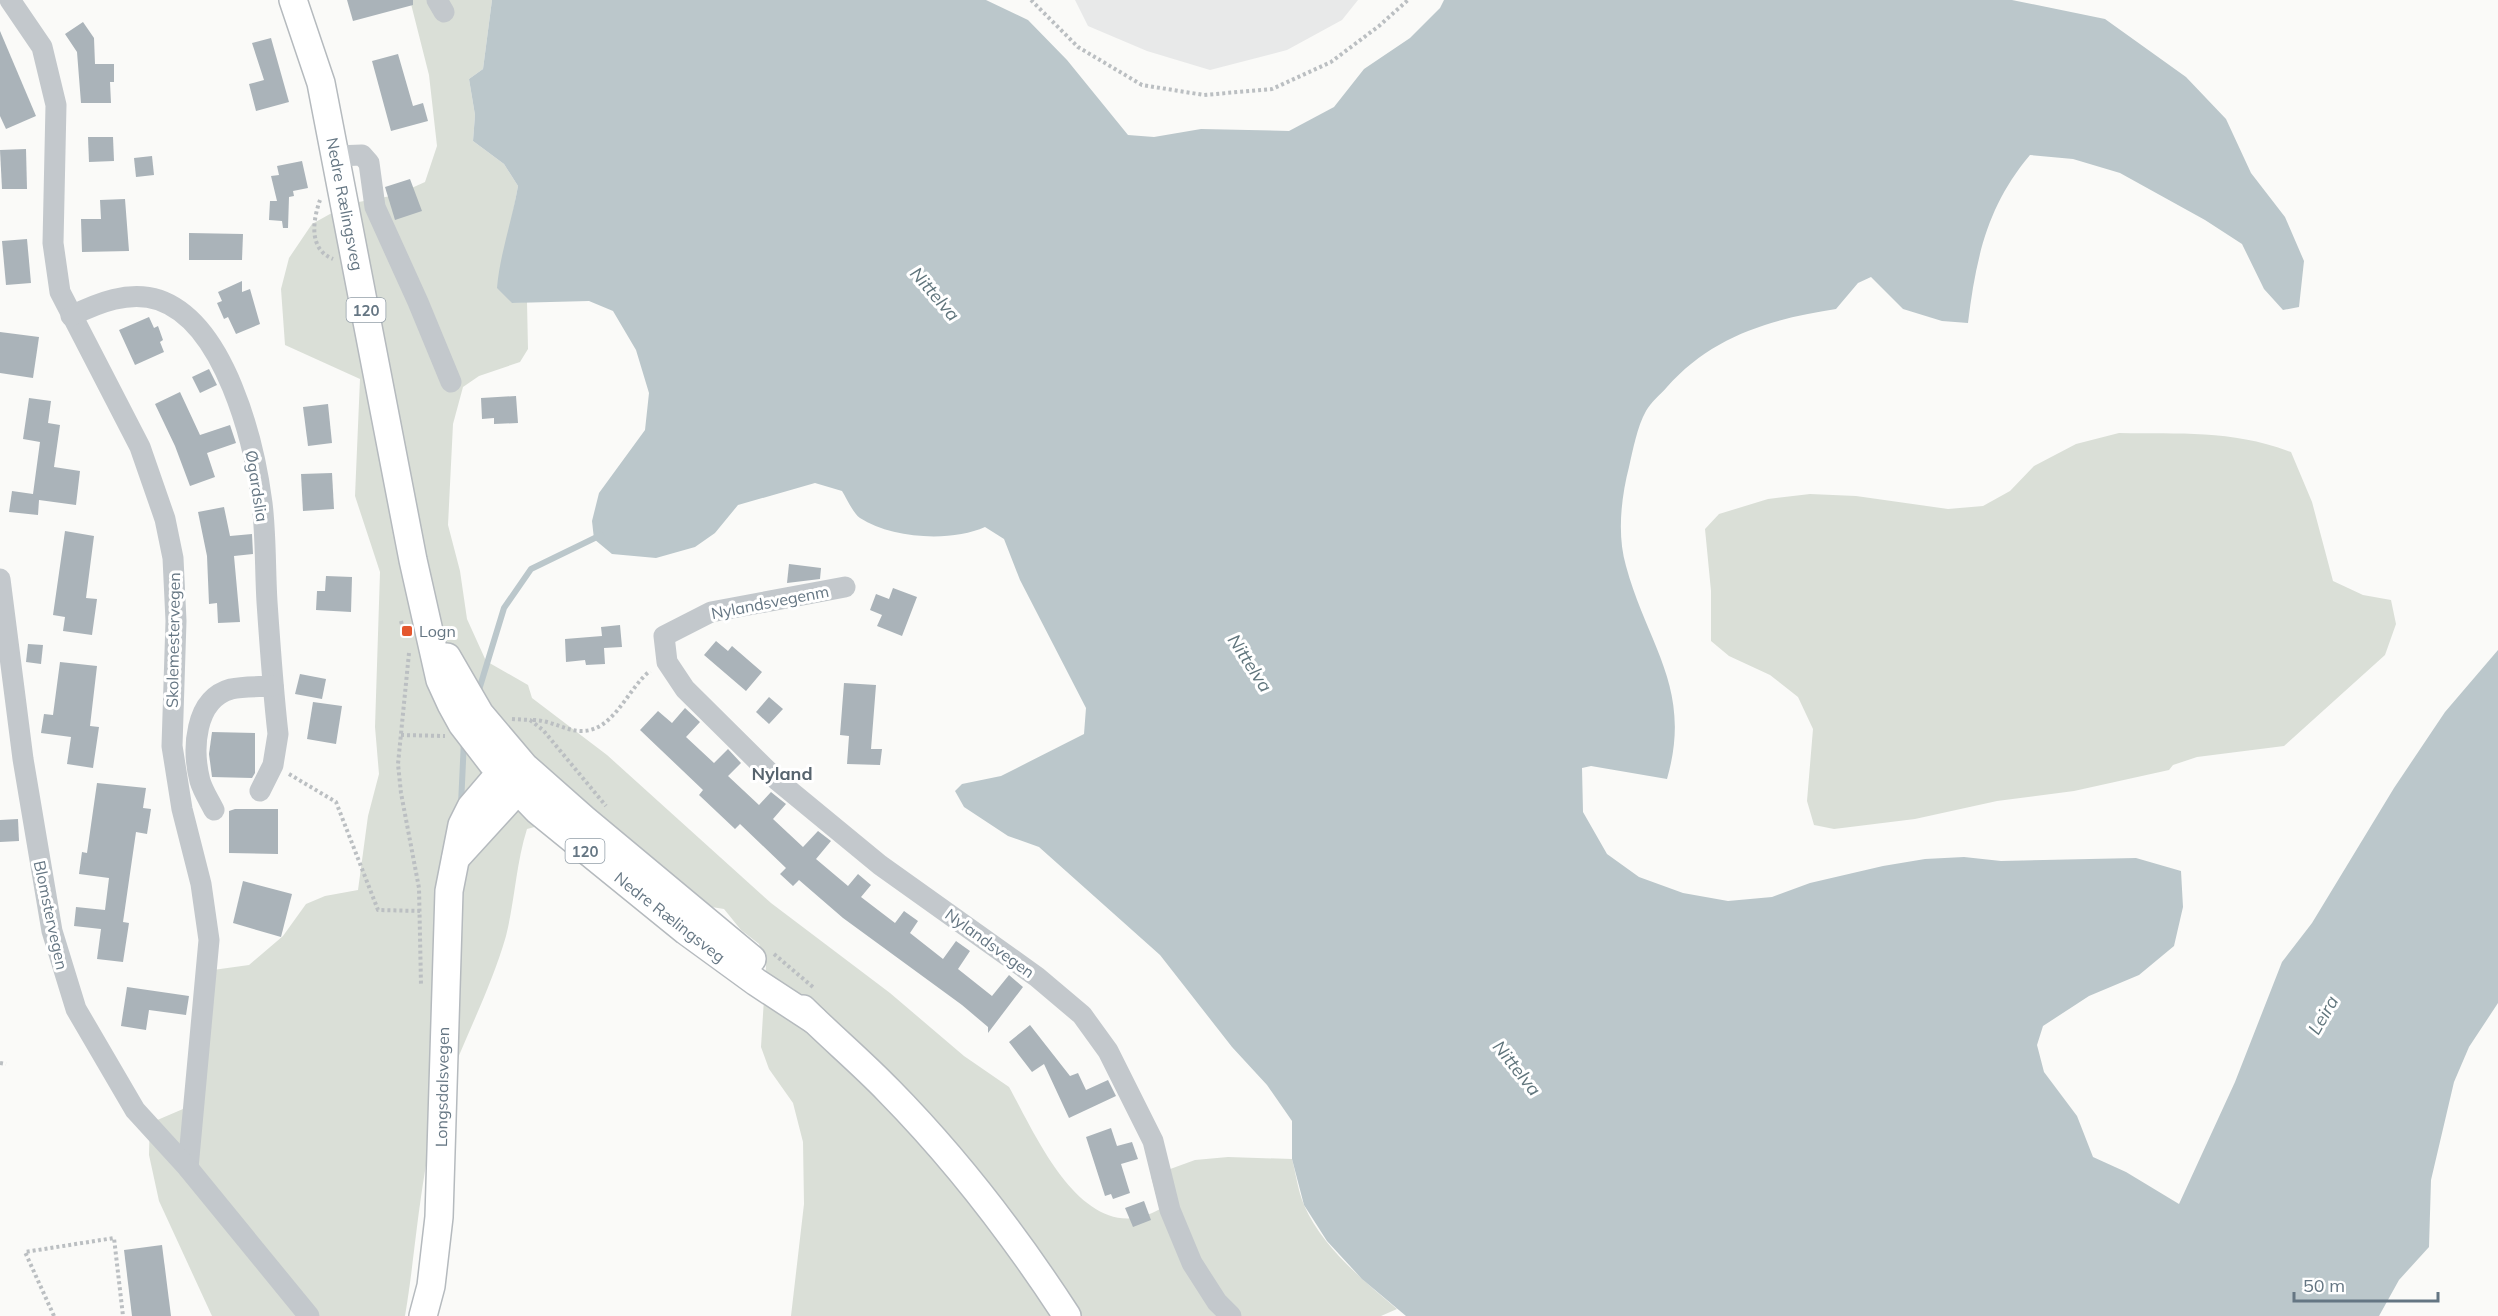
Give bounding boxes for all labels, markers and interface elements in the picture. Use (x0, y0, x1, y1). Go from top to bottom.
street label: Nedre Rælingsveg (322, 136, 368, 272)
water label: Nittelva (905, 262, 965, 326)
road number: 120 (346, 298, 386, 322)
street label: Øgardslia (241, 449, 273, 523)
street label: Skolemestervegen (162, 572, 184, 708)
street label: Nylandsvegenm (709, 581, 831, 623)
place label: Logn (419, 621, 456, 641)
marker: Logn (400, 624, 414, 638)
water label: Nittelva (1223, 630, 1277, 696)
district label: Nyland (751, 762, 813, 785)
road number: 120 (566, 839, 604, 863)
street label: Blomstervegen (30, 859, 72, 971)
street label: Nedre Rælingsveg (611, 868, 729, 966)
street label: Nylandsvegen (941, 904, 1039, 982)
water label: Leira (2303, 991, 2343, 1039)
street label: Longsdalsvegen (431, 1027, 453, 1147)
water label: Nittelva (1488, 1036, 1546, 1100)
scale bar (2294, 1265, 2438, 1303)
text: 50 m (2303, 1274, 2345, 1297)

